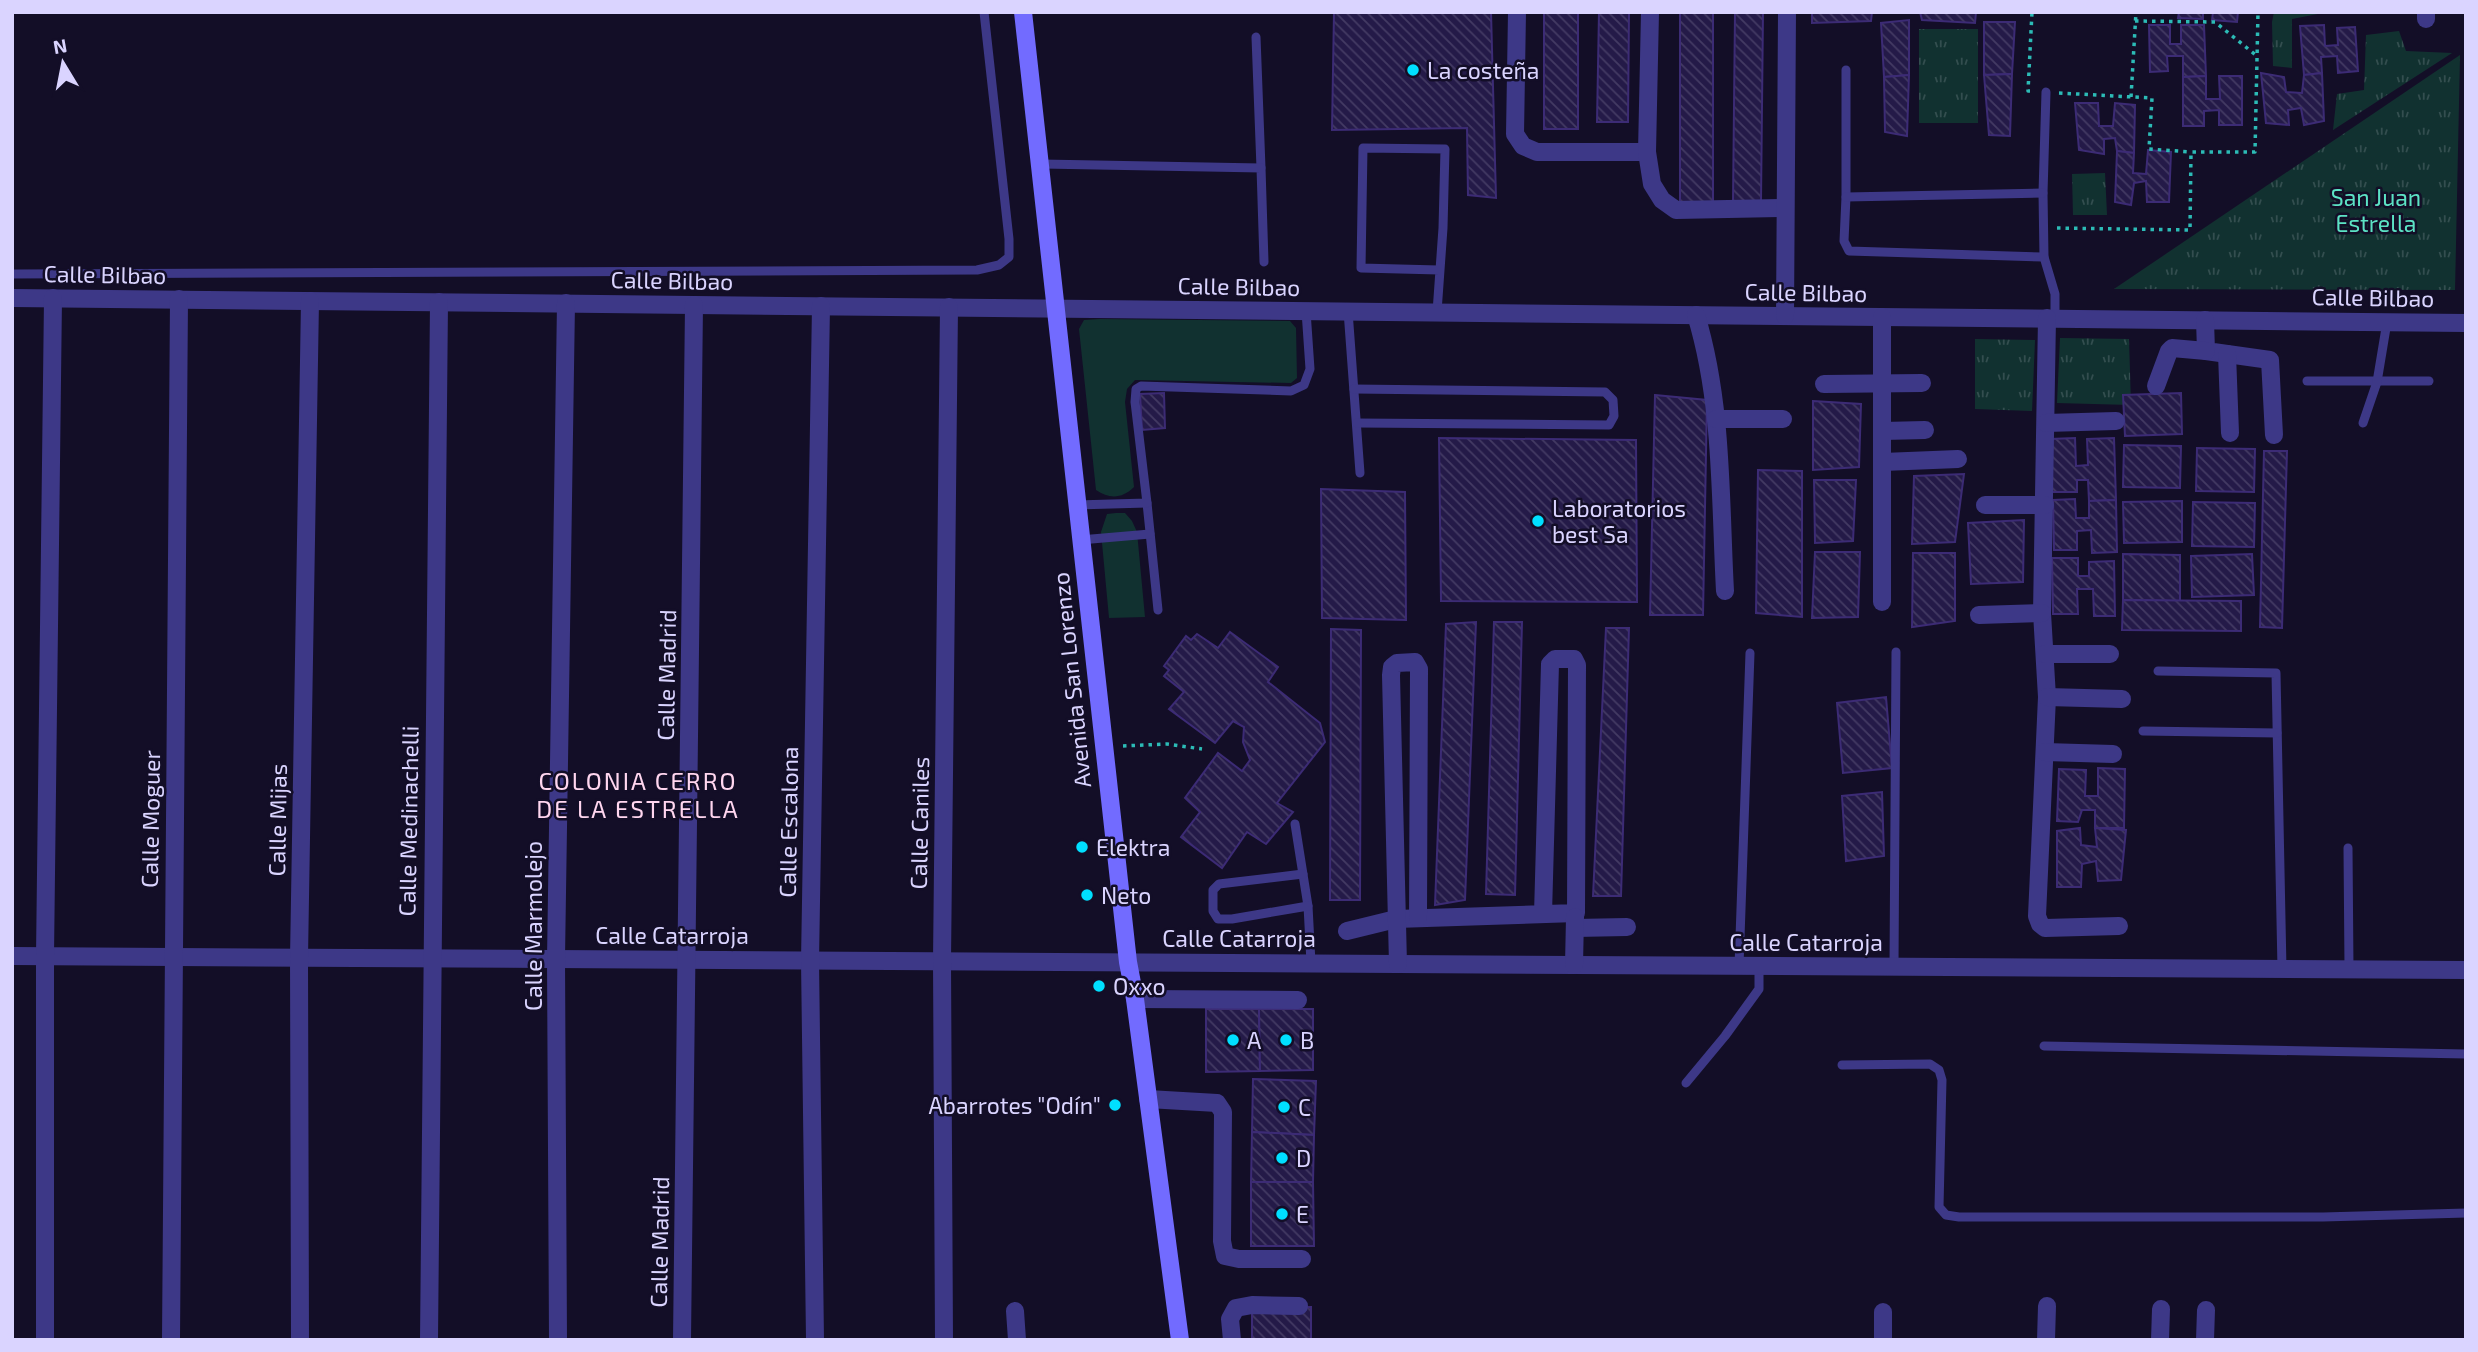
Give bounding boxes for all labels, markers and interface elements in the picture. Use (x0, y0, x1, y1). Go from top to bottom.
north arrow (28, 28, 98, 98)
text: N (51, 33, 69, 58)
place label: La costeña (1427, 56, 1540, 84)
marker: La costeña (1405, 62, 1421, 78)
park label: San Juan Estrella (2331, 183, 2421, 237)
street label: Calle Bilbao (44, 259, 166, 289)
street label: Calle Bilbao (611, 265, 733, 295)
street label: Calle Bilbao (1178, 271, 1300, 301)
street label: Calle Bilbao (1745, 277, 1867, 307)
street label: Calle Bilbao (2312, 282, 2434, 312)
place label: Laboratorios best Sa (1552, 494, 1686, 548)
marker: Laboratorios best Sa (1530, 513, 1546, 529)
street label: Avenida San Lorenzo (1046, 571, 1096, 789)
street label: Calle Madrid (651, 609, 681, 741)
street label: Calle Medinachelli (392, 725, 424, 917)
street label: Calle Escalona (773, 746, 803, 898)
street label: Calle Moguer (135, 750, 165, 888)
street label: Calle Caniles (904, 756, 934, 890)
street label: Calle Mijas (262, 763, 292, 877)
district label: COLONIA CERRO DE LA ESTRELLA (536, 766, 740, 823)
place label: Elektra (1096, 833, 1170, 861)
marker: Elektra (1074, 839, 1090, 855)
street label: Calle Marmolejo (519, 841, 547, 1011)
place label: Neto (1101, 881, 1151, 909)
marker: Neto (1079, 887, 1095, 903)
street label: Calle Catarroja (595, 921, 749, 949)
street label: Calle Catarroja (1162, 924, 1316, 952)
street label: Calle Catarroja (1729, 928, 1883, 956)
place label: Oxxo (1113, 972, 1165, 1000)
marker: Oxxo (1091, 978, 1107, 994)
place label: A (1247, 1026, 1262, 1054)
place label: B (1300, 1026, 1314, 1054)
marker: A (1225, 1032, 1241, 1048)
marker: B (1278, 1032, 1294, 1048)
place label: Abarrotes "Odín" (928, 1091, 1101, 1119)
place label: C (1298, 1093, 1311, 1121)
marker: Abarrotes "Odín" (1107, 1097, 1123, 1113)
marker: C (1276, 1099, 1292, 1115)
place label: D (1296, 1144, 1311, 1172)
marker: D (1274, 1150, 1290, 1166)
street label: Calle Madrid (644, 1176, 674, 1308)
place label: E (1296, 1200, 1309, 1228)
marker: E (1274, 1206, 1290, 1222)

